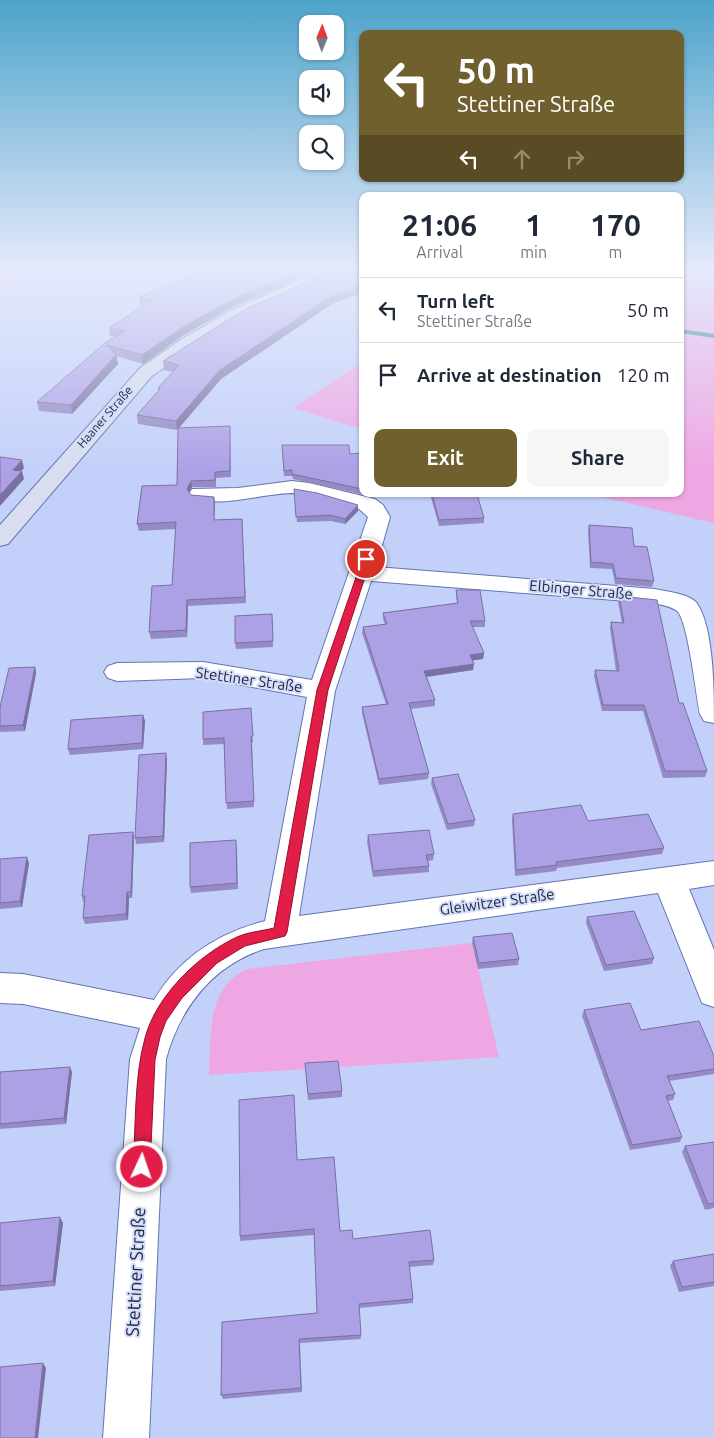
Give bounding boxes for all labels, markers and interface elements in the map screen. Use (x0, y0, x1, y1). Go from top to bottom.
north arrow (299, 15, 344, 60)
map controls (299, 15, 344, 170)
icon: left (374, 50, 439, 115)
text: 50 m (457, 50, 535, 90)
button: sound (299, 70, 344, 115)
text: Stettiner Straße (457, 91, 615, 116)
button: search (299, 125, 344, 170)
icon: left (455, 145, 483, 173)
icon: ahead (508, 145, 536, 173)
icon: right (561, 145, 589, 173)
text: 21:06 (402, 208, 477, 242)
text: 1 (525, 208, 542, 242)
text: 170 (590, 208, 641, 242)
text: Arrival (416, 243, 463, 261)
text: min (520, 243, 547, 261)
text: m (609, 243, 622, 261)
text: Turn left (417, 290, 495, 312)
icon: left (374, 296, 402, 324)
text: 50 m (627, 299, 669, 321)
text: Stettiner Straße (417, 312, 532, 330)
icon: arrive (374, 361, 402, 389)
text: Arrive at destination (417, 364, 602, 386)
text: 120 m (617, 364, 670, 386)
street label: Haaner Straße (74, 383, 135, 450)
button: Exit (374, 429, 517, 487)
button: Share (527, 429, 669, 487)
pin (345, 538, 387, 580)
icon: arrive (352, 545, 380, 573)
street label: Elbinger Straße (529, 577, 634, 602)
street label: Stettiner Straße (194, 664, 304, 695)
street label: Gleiwitzer Straße (439, 885, 555, 918)
position arrow (115, 1140, 167, 1192)
street label: Stettiner Straße (122, 1207, 148, 1337)

